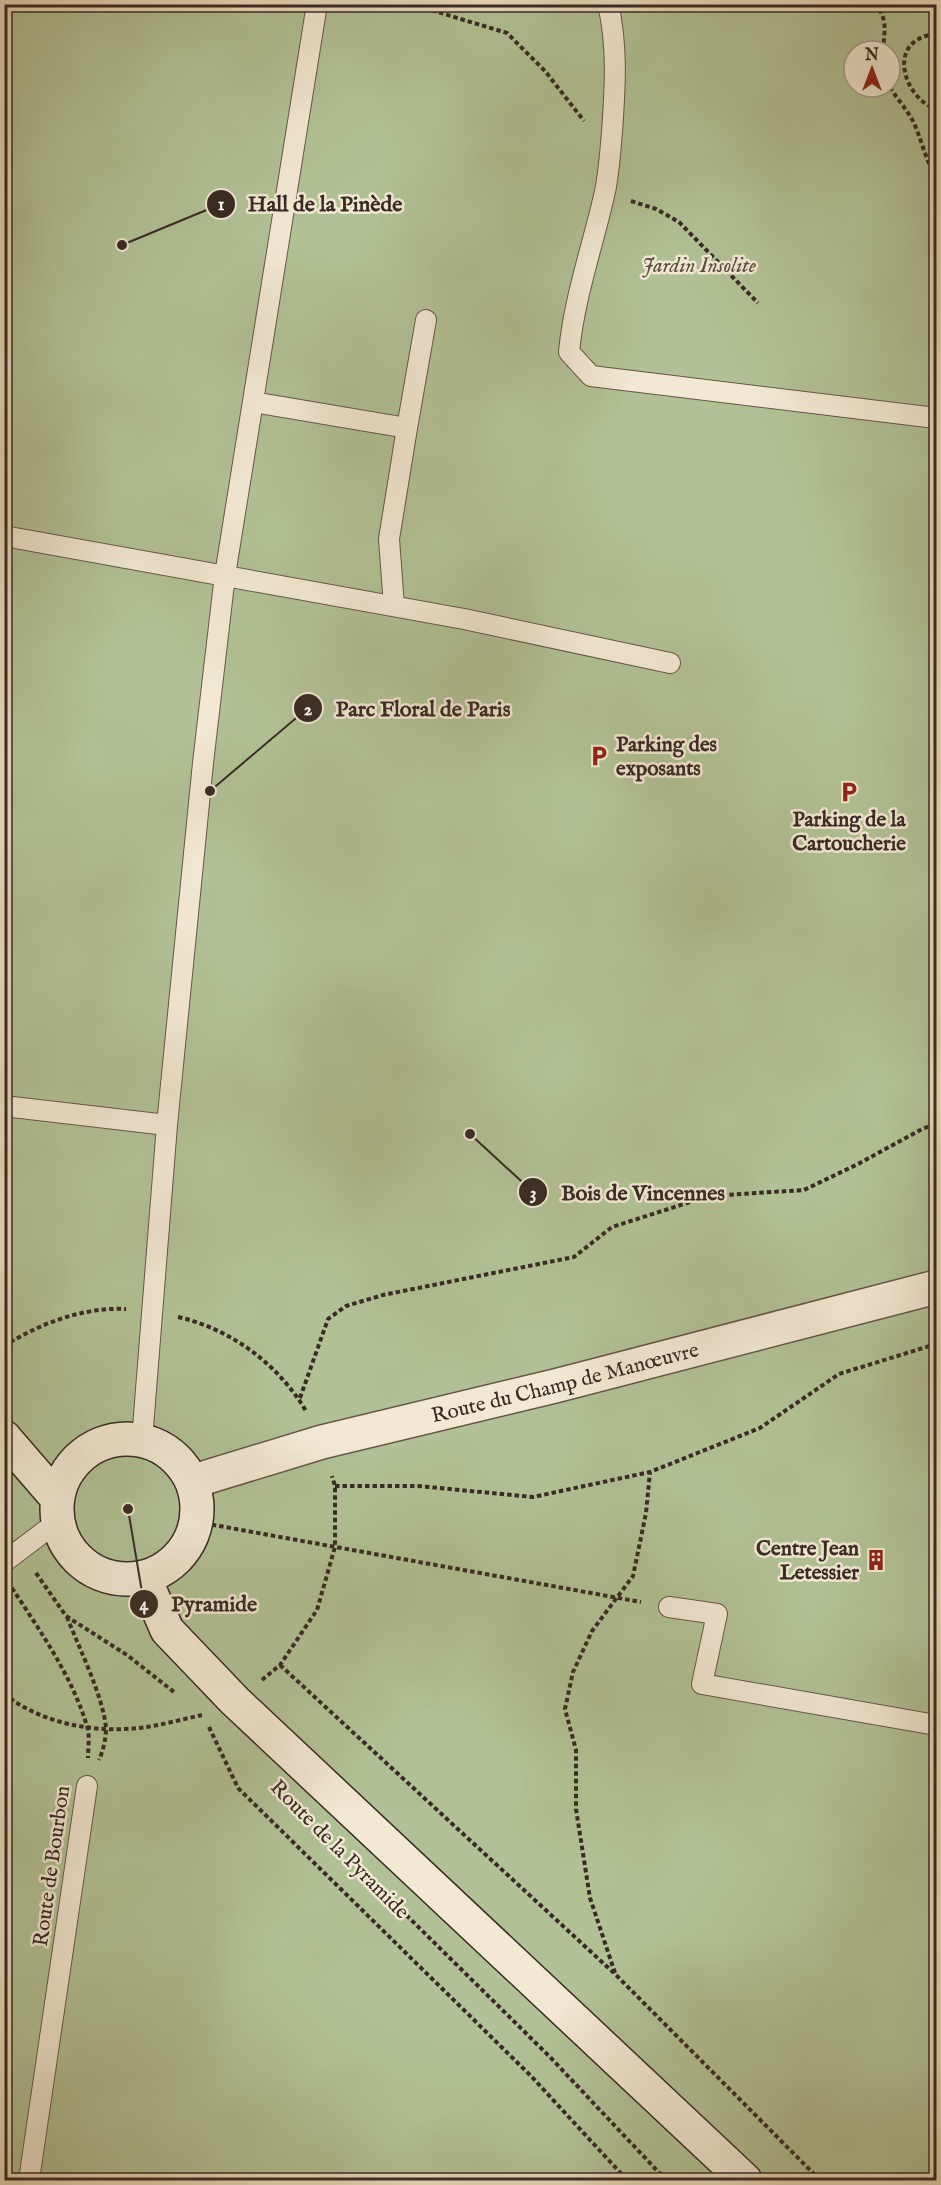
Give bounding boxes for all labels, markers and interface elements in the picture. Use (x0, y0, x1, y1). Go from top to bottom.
north arrow (842, 39, 902, 99)
text: N (864, 46, 879, 66)
callout: Hall de la Pinède (206, 184, 414, 224)
text: Hall de la Pinède (248, 191, 402, 219)
text: 1 (218, 194, 225, 217)
park label: Jardin Insolite (642, 253, 756, 280)
callout: Parc Floral de Paris (293, 688, 522, 728)
text: Parc Floral de Paris (336, 696, 511, 724)
text: 2 (304, 699, 313, 722)
place label: Parking des exposants (616, 732, 717, 783)
parking icon: Parking des exposants (587, 744, 611, 768)
parking icon: Parking de la Cartoucherie (837, 780, 861, 804)
place label: Parking de la Cartoucherie (792, 807, 906, 858)
callout: Bois de Vincennes (518, 1172, 737, 1212)
text: Bois de Vincennes (561, 1180, 725, 1208)
text: 3 (530, 1183, 536, 1206)
street label: Route du Champ de Manœuvre (429, 1337, 702, 1430)
place label: Centre Jean Letessier (756, 1536, 859, 1587)
building icon: Centre Jean Letessier (864, 1548, 888, 1572)
callout: Pyramide (129, 1584, 269, 1624)
text: Pyramide (171, 1591, 257, 1619)
text: 4 (140, 1594, 150, 1617)
street label: Route de la Pyramide (263, 1775, 415, 1926)
street label: Route de Bourbon (28, 1784, 77, 1948)

